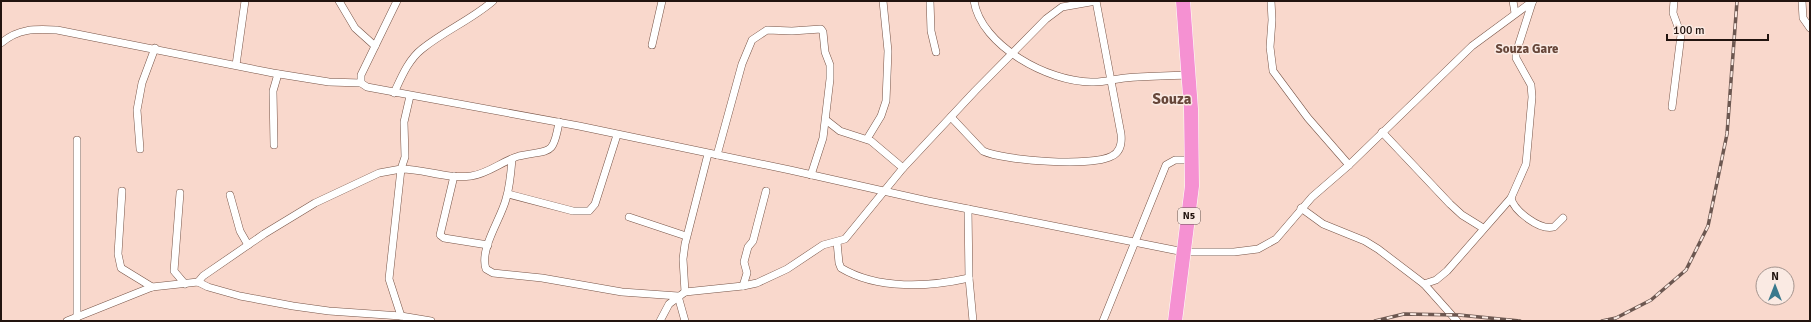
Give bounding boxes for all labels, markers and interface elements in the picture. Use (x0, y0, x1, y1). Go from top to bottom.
scale bar (1667, 16, 1768, 42)
text: 100 m (1673, 23, 1705, 38)
district label: Souza Gare (1495, 41, 1559, 57)
district label: Souza (1153, 90, 1192, 108)
road number: N5 (1178, 208, 1200, 224)
north arrow (1755, 266, 1795, 306)
text: N (1771, 270, 1779, 283)

